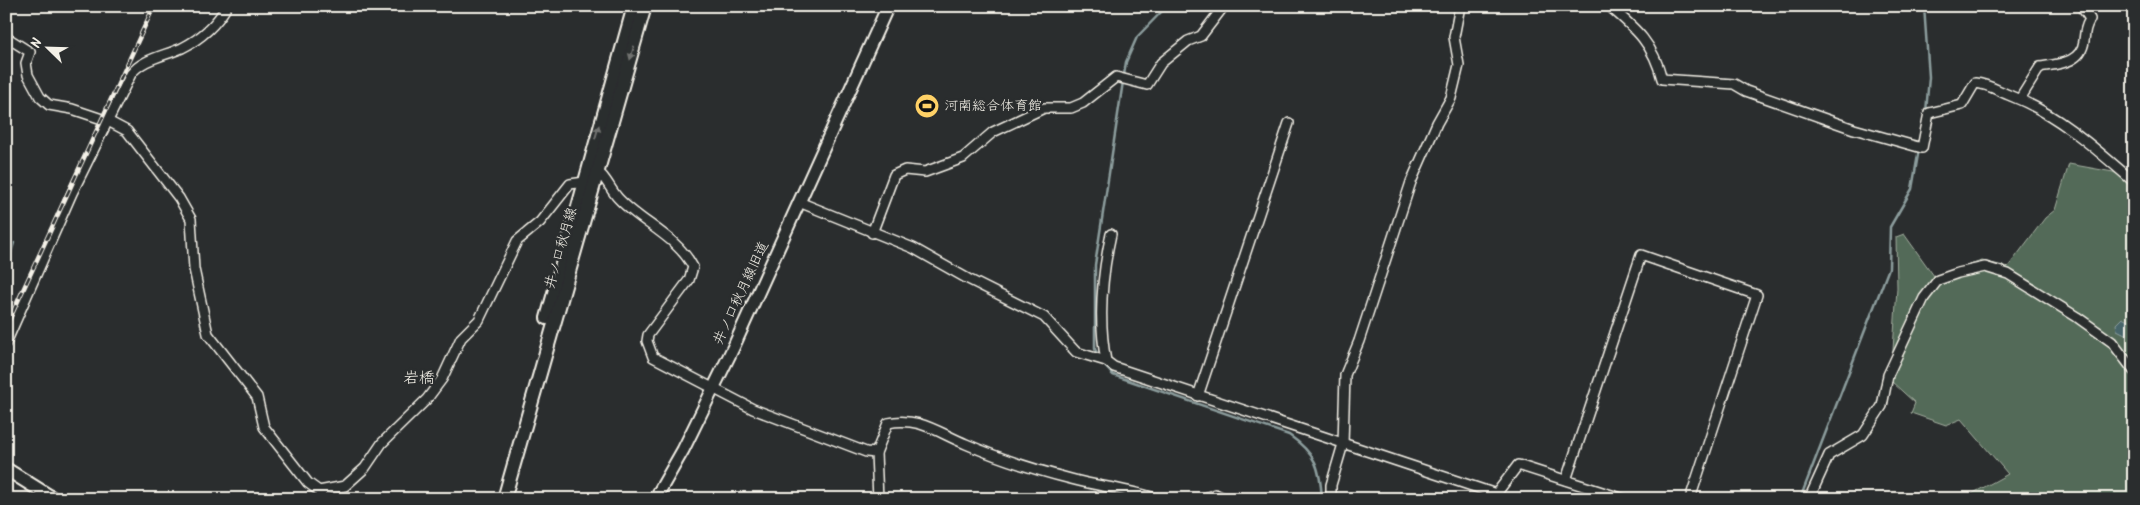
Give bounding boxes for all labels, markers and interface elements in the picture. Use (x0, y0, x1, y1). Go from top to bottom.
north arrow (22, 22, 72, 72)
text: N (25, 35, 49, 52)
one-way arrow (627, 46, 635, 61)
sports icon: 河南総合体育館 (914, 93, 940, 119)
place label: 河南総合体育館 (944, 95, 1042, 117)
one-way arrow (594, 124, 602, 139)
street label: 井ノ口秋月線 (539, 205, 583, 291)
street label: 井ノ口秋月線旧道 (707, 238, 775, 348)
district label: 岩橋 (403, 366, 435, 391)

